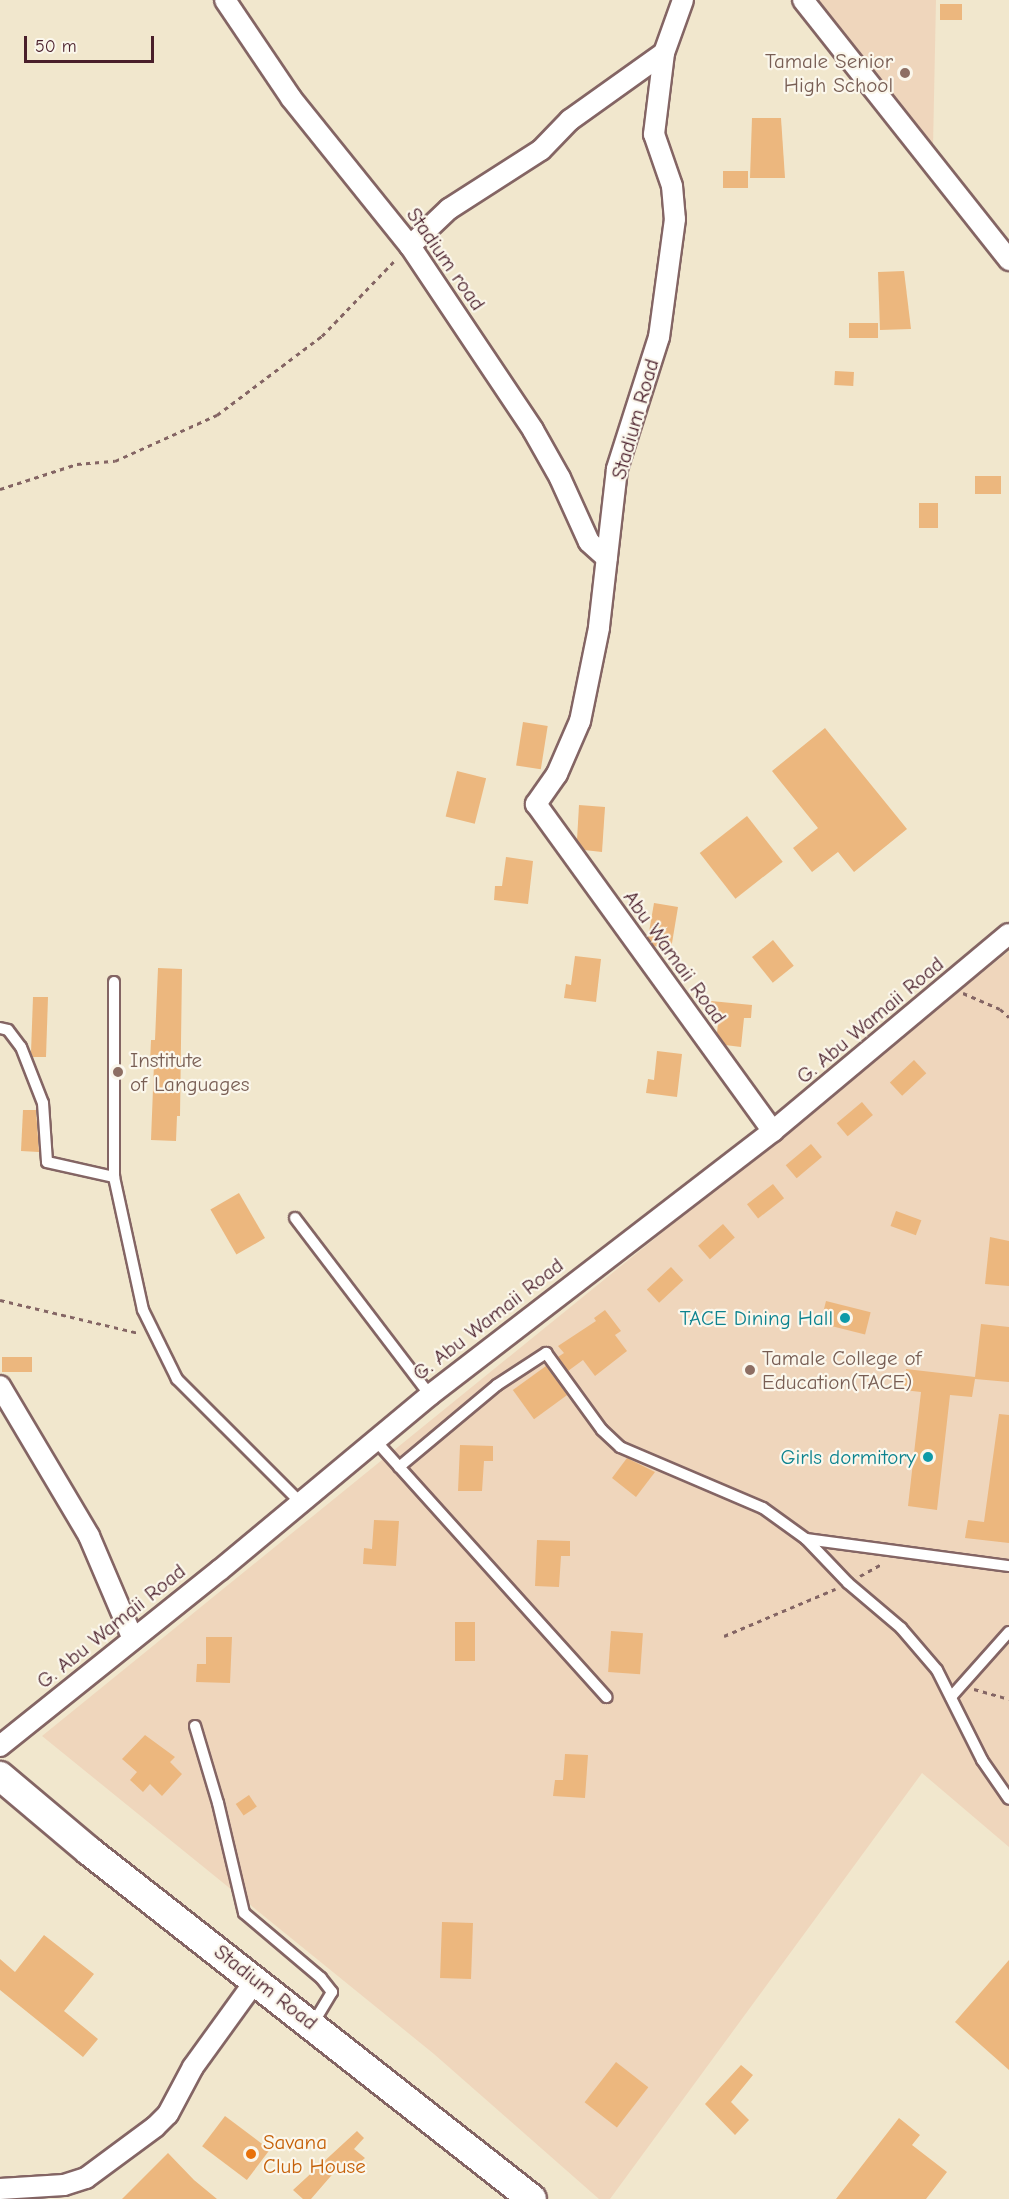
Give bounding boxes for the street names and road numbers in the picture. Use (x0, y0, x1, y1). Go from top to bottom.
street label: Stadium road (401, 203, 491, 315)
street label: Stadium Road (606, 356, 664, 482)
street label: Abu Wamaii Road (618, 885, 732, 1029)
street label: G. Abu Wamaii Road (791, 951, 949, 1089)
street label: G. Abu Wamaii Road (408, 1252, 568, 1386)
street label: G. Abu Wamaii Road (32, 1558, 190, 1694)
street label: Stadium Road (209, 1939, 323, 2035)

